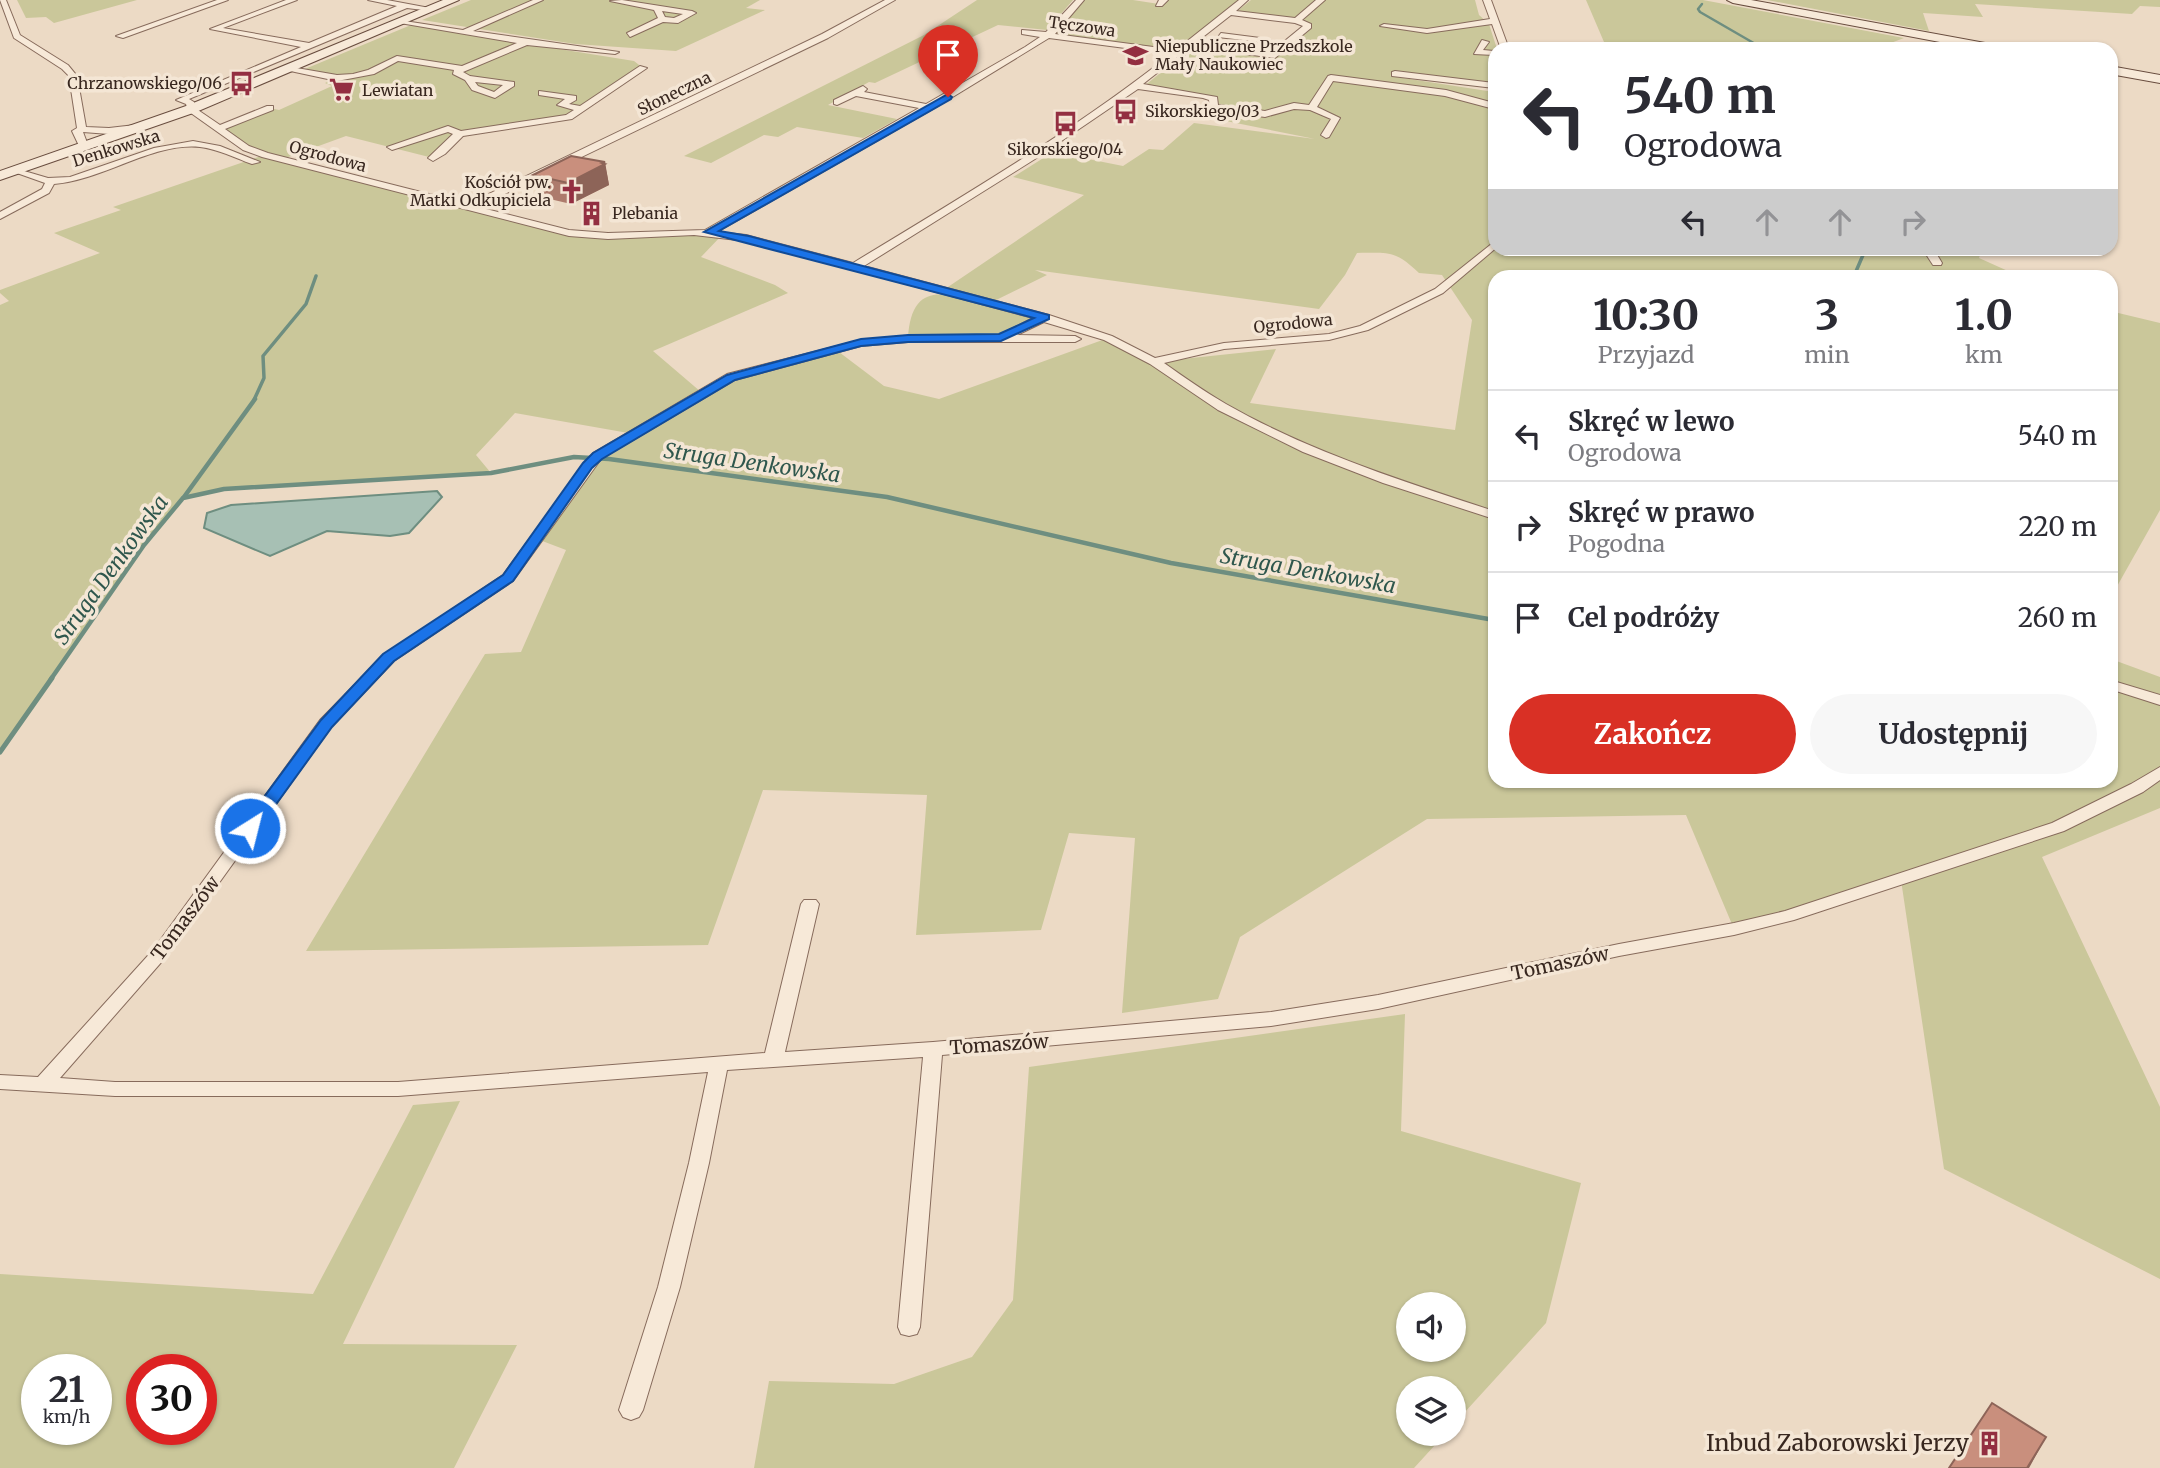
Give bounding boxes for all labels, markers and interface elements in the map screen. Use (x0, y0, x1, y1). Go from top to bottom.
street label: Tęczowa (1047, 11, 1117, 41)
pin (918, 25, 978, 97)
icon: arrive (929, 36, 967, 74)
place label: Niepubliczne Przedszkole Mały Naukowiec (1155, 36, 1353, 74)
school or university icon: Niepubliczne Przedszkole Mały Naukowiec (1121, 41, 1149, 69)
text: 540 m (1624, 65, 1776, 126)
street label: Słoneczna (634, 66, 714, 119)
bus stop icon: Chrzanowskiego/06 (228, 69, 256, 97)
icon: left (1509, 70, 1600, 161)
place label: Chrzanowskiego/06 (67, 73, 222, 93)
supermarket icon: Lewiatan (328, 76, 356, 104)
place label: Lewiatan (362, 80, 434, 100)
bus stop icon: Sikorskiego/03 (1111, 97, 1139, 125)
place label: Sikorskiego/03 (1145, 101, 1260, 121)
bus stop icon: Sikorskiego/04 (1051, 109, 1079, 137)
street label: Denkowska (70, 125, 162, 171)
text: Ogrodowa (1624, 126, 1782, 166)
street label: Ogrodowa (287, 136, 369, 176)
place label: Sikorskiego/04 (1007, 139, 1123, 159)
place label: Kościół pw. Matki Odkupiciela (410, 172, 551, 210)
church icon: Kościół pw. Matki Odkupiciela (557, 177, 585, 205)
building icon: Plebania (578, 199, 606, 227)
place label: Plebania (612, 203, 678, 223)
icon: left (1675, 203, 1713, 241)
icon: ahead (1748, 203, 1786, 241)
icon: ahead (1821, 203, 1859, 241)
icon: right (1894, 203, 1932, 241)
text: 10:30 (1593, 289, 1699, 341)
text: 3 (1815, 289, 1839, 341)
text: 1.0 (1955, 289, 2013, 341)
street label: Ogrodowa (1253, 309, 1334, 337)
text: Przyjazd (1598, 340, 1694, 369)
text: min (1804, 340, 1850, 369)
text: km (1965, 340, 2003, 369)
text: Skręć w lewo (1568, 405, 1735, 438)
icon: left (1509, 417, 1547, 455)
text: 540 m (2018, 419, 2097, 452)
water label: Struga Denkowska (662, 437, 842, 488)
text: Ogrodowa (1568, 438, 1682, 467)
water label: Struga Denkowska (47, 490, 174, 650)
text: Skręć w prawo (1568, 496, 1755, 529)
icon: right (1509, 508, 1547, 546)
text: 220 m (2018, 510, 2097, 543)
text: Pogodna (1568, 529, 1665, 558)
water label: Struga Denkowska (1218, 542, 1398, 599)
icon: arrive (1509, 599, 1547, 637)
text: Cel podróży (1568, 601, 1719, 634)
text: 260 m (2018, 601, 2097, 634)
button: Zakończ (1509, 694, 1796, 774)
button: Udostępnij (1810, 694, 2097, 774)
position arrow (213, 791, 287, 865)
street label: Tomaszów (146, 870, 225, 965)
street label: Tomaszów (1509, 941, 1612, 985)
street label: Tomaszów (949, 1028, 1050, 1059)
map controls (1396, 1292, 1466, 1446)
button: sound (1396, 1292, 1466, 1362)
speed limit sign: 30 (126, 1354, 217, 1445)
text: 21 (49, 1368, 84, 1412)
button: layers (1396, 1376, 1466, 1446)
text: km/h (43, 1405, 90, 1428)
place label: Inbud Zaborowski Jerzy (1706, 1428, 1970, 1457)
building icon: Inbud Zaborowski Jerzy (1975, 1429, 2003, 1457)

